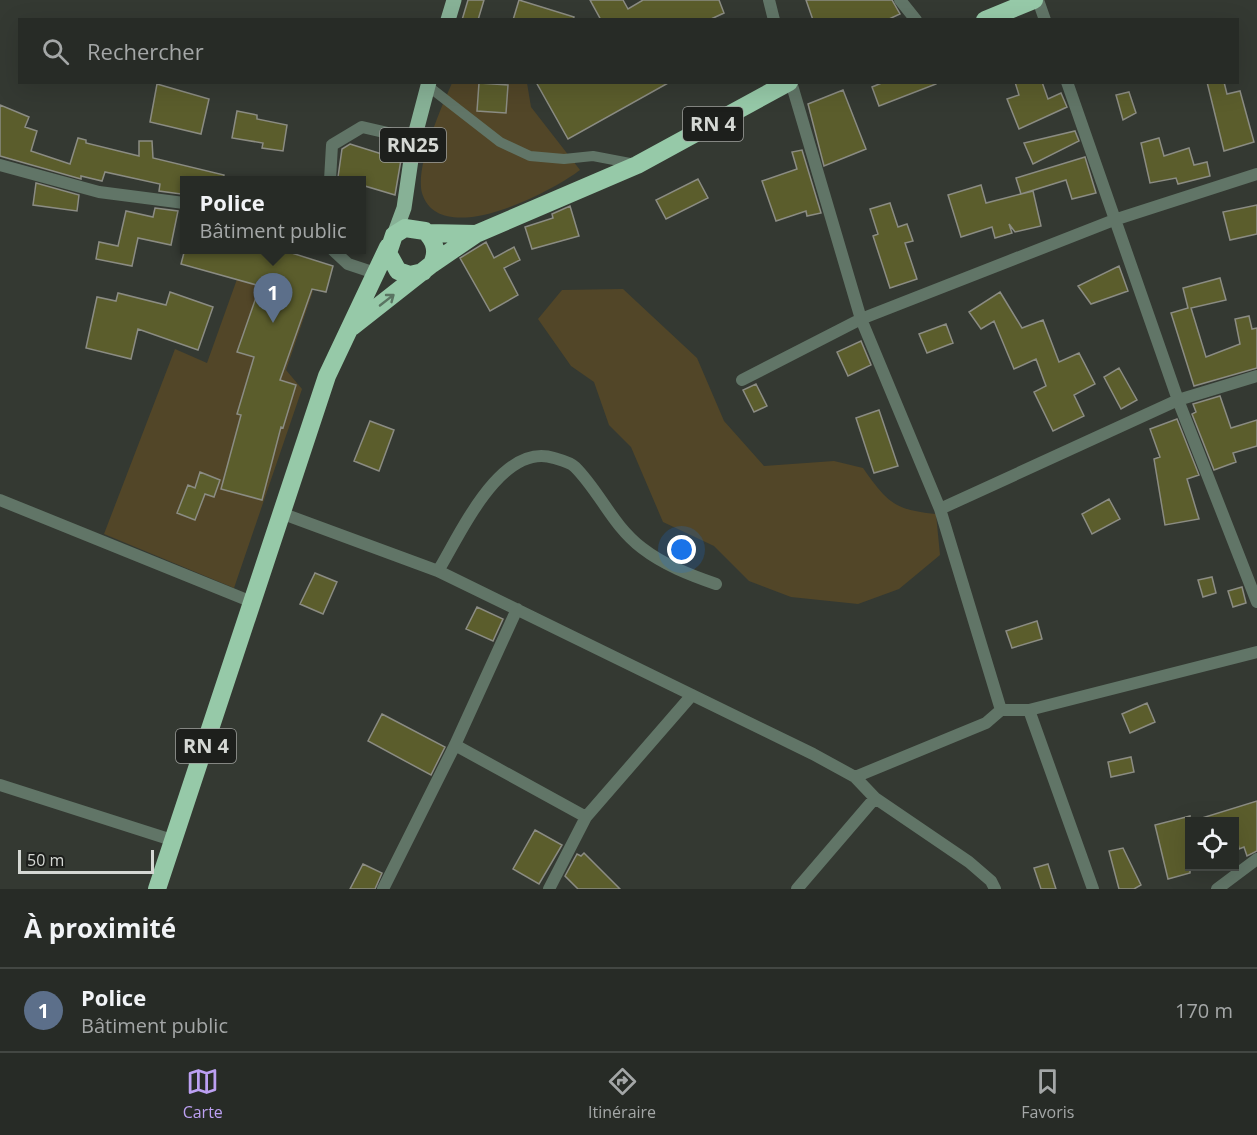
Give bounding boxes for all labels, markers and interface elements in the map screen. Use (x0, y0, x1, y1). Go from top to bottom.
search box (18, 18, 1239, 84)
icon: search (39, 35, 72, 68)
text: Rechercher (87, 36, 204, 66)
road number: RN 4 (683, 107, 743, 141)
road number: RN25 (380, 128, 446, 162)
popup (180, 176, 366, 254)
text: Police (200, 187, 265, 217)
text: Bâtiment public (200, 217, 346, 244)
pin: 1 (254, 274, 292, 323)
one-way arrow (379, 294, 395, 307)
your location (667, 535, 696, 564)
road number: RN 4 (176, 729, 236, 763)
map controls (1185, 817, 1239, 871)
button: locate (1185, 817, 1239, 871)
scale bar (18, 847, 154, 874)
text: 50 m (27, 849, 64, 871)
text: À proximité (24, 910, 176, 946)
text: Police (81, 982, 146, 1012)
text: 1 (38, 997, 49, 1024)
text: 170 m (1175, 997, 1233, 1024)
text: Bâtiment public (81, 1012, 228, 1039)
tab: Carte (183, 1065, 223, 1123)
tab: Itinéraire (588, 1065, 656, 1123)
tab: Favoris (1021, 1065, 1074, 1123)

